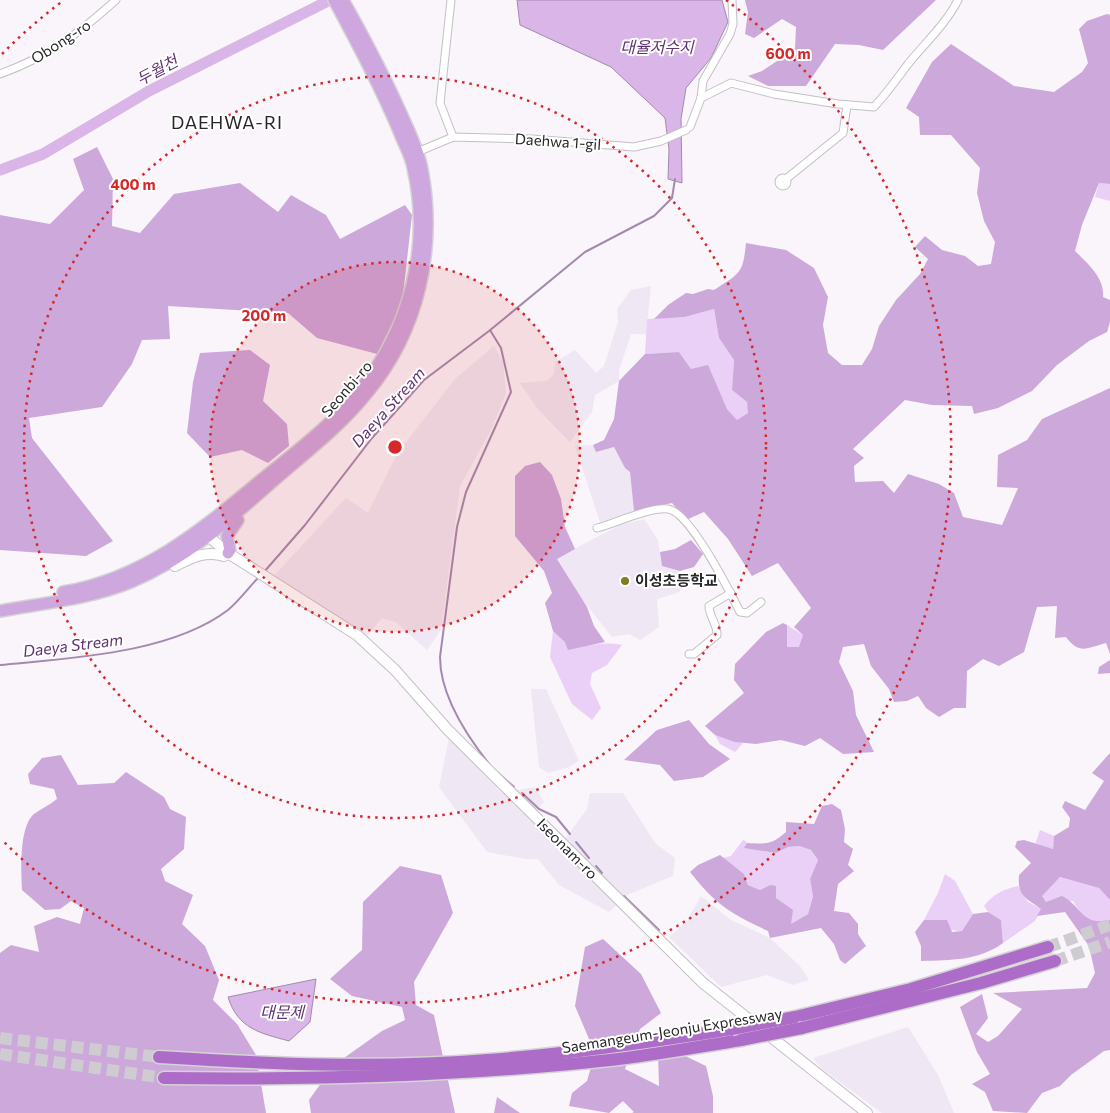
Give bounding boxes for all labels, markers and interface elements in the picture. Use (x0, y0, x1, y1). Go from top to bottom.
street label: Obong-ro (27, 15, 94, 67)
water label: 대율저수지 (620, 37, 695, 56)
text: 600 m (765, 44, 811, 62)
water label: 두월천 (133, 50, 183, 88)
district label: DAEHWA-RI (171, 111, 283, 133)
street label: Daehwa 1-gil (514, 129, 602, 153)
text: 400 m (110, 175, 156, 193)
text: 200 m (242, 306, 286, 324)
street label: Seonbi-ro (317, 357, 375, 420)
water label: Daeya Stream (347, 363, 428, 450)
centre of rings (386, 438, 404, 456)
place label: 이성초등학교 (635, 571, 718, 589)
marker: 이성초등학교 (619, 575, 631, 587)
water label: Daeya Stream (22, 629, 124, 660)
street label: Iseonam-ro (534, 814, 602, 882)
water label: 대문제 (260, 1002, 306, 1021)
street label: Saemangeum-Jeonju Expressway (560, 1004, 784, 1056)

